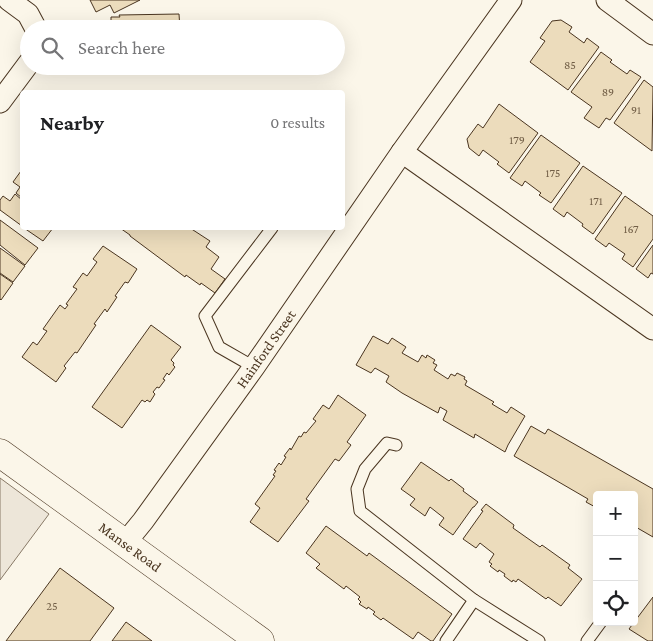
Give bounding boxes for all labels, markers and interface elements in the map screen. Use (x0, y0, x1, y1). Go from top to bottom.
search box (20, 20, 345, 75)
icon: search (38, 34, 66, 62)
text: Search here (78, 37, 165, 58)
house number: 85 (564, 58, 576, 72)
house number: 89 (602, 85, 614, 99)
house number: 91 (631, 103, 641, 117)
text: Nearby (40, 111, 104, 135)
text: 0 results (270, 114, 325, 131)
house number: 179 (509, 133, 525, 147)
house number: 175 (545, 166, 561, 180)
house number: 171 (589, 194, 603, 208)
house number: 167 (623, 222, 639, 236)
street label: Hainford Street (233, 306, 299, 391)
map controls (593, 491, 638, 626)
button: + (593, 491, 638, 536)
street label: Manse Road (96, 519, 164, 575)
button: − (593, 536, 638, 581)
button: locate (593, 581, 638, 626)
house number: 25 (46, 599, 58, 613)

